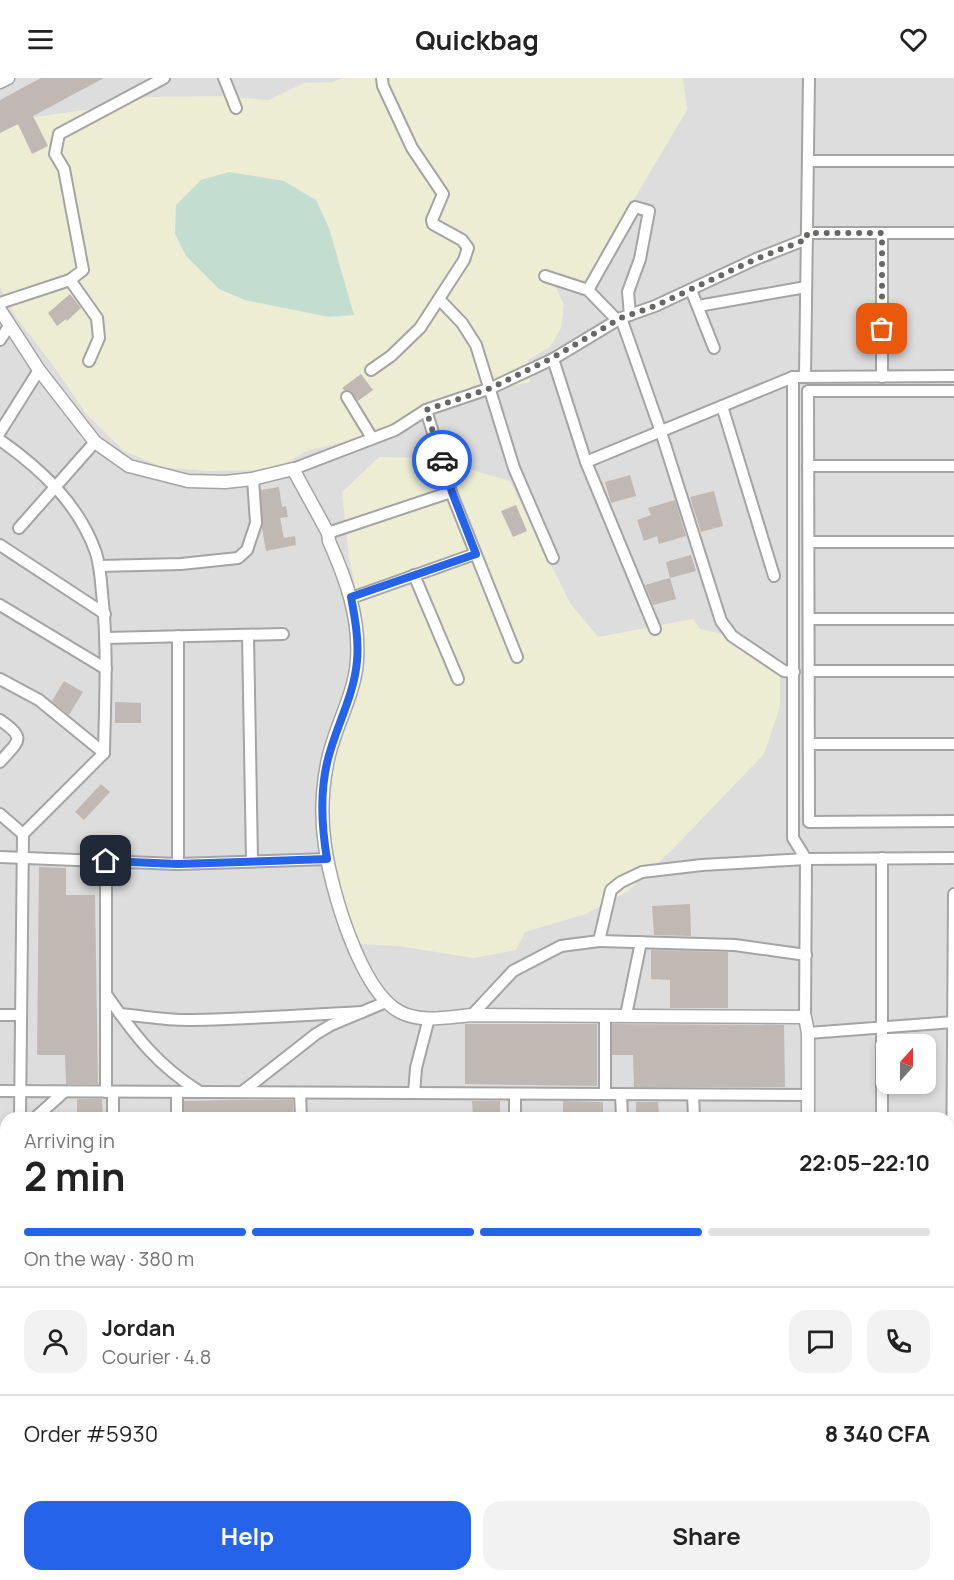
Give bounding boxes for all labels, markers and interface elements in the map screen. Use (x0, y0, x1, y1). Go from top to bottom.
text: Quickbag (415, 21, 539, 58)
icon: menu (24, 23, 57, 56)
icon: heart (897, 23, 930, 56)
pin (856, 303, 907, 354)
icon: bag (865, 312, 898, 345)
courier (412, 430, 472, 490)
icon: car (426, 444, 459, 477)
pin (80, 835, 131, 886)
icon: home (89, 844, 122, 877)
north arrow (876, 1034, 936, 1094)
map controls (876, 1034, 936, 1094)
text: Arriving in (24, 1127, 115, 1154)
text: 22:05–22:10 (799, 1148, 930, 1178)
text: 2 min (24, 1149, 125, 1203)
text: On the way · 380 m (24, 1245, 194, 1272)
button: person (24, 1310, 87, 1373)
button: chat (789, 1310, 852, 1373)
button: phone (867, 1310, 930, 1373)
text: Jordan (102, 1313, 175, 1343)
text: Courier · 4.8 (102, 1343, 211, 1370)
text: Order #5930 (24, 1419, 158, 1449)
text: 8 340 CFA (825, 1419, 930, 1449)
button: Help (24, 1501, 471, 1570)
button: Share (483, 1501, 930, 1570)

